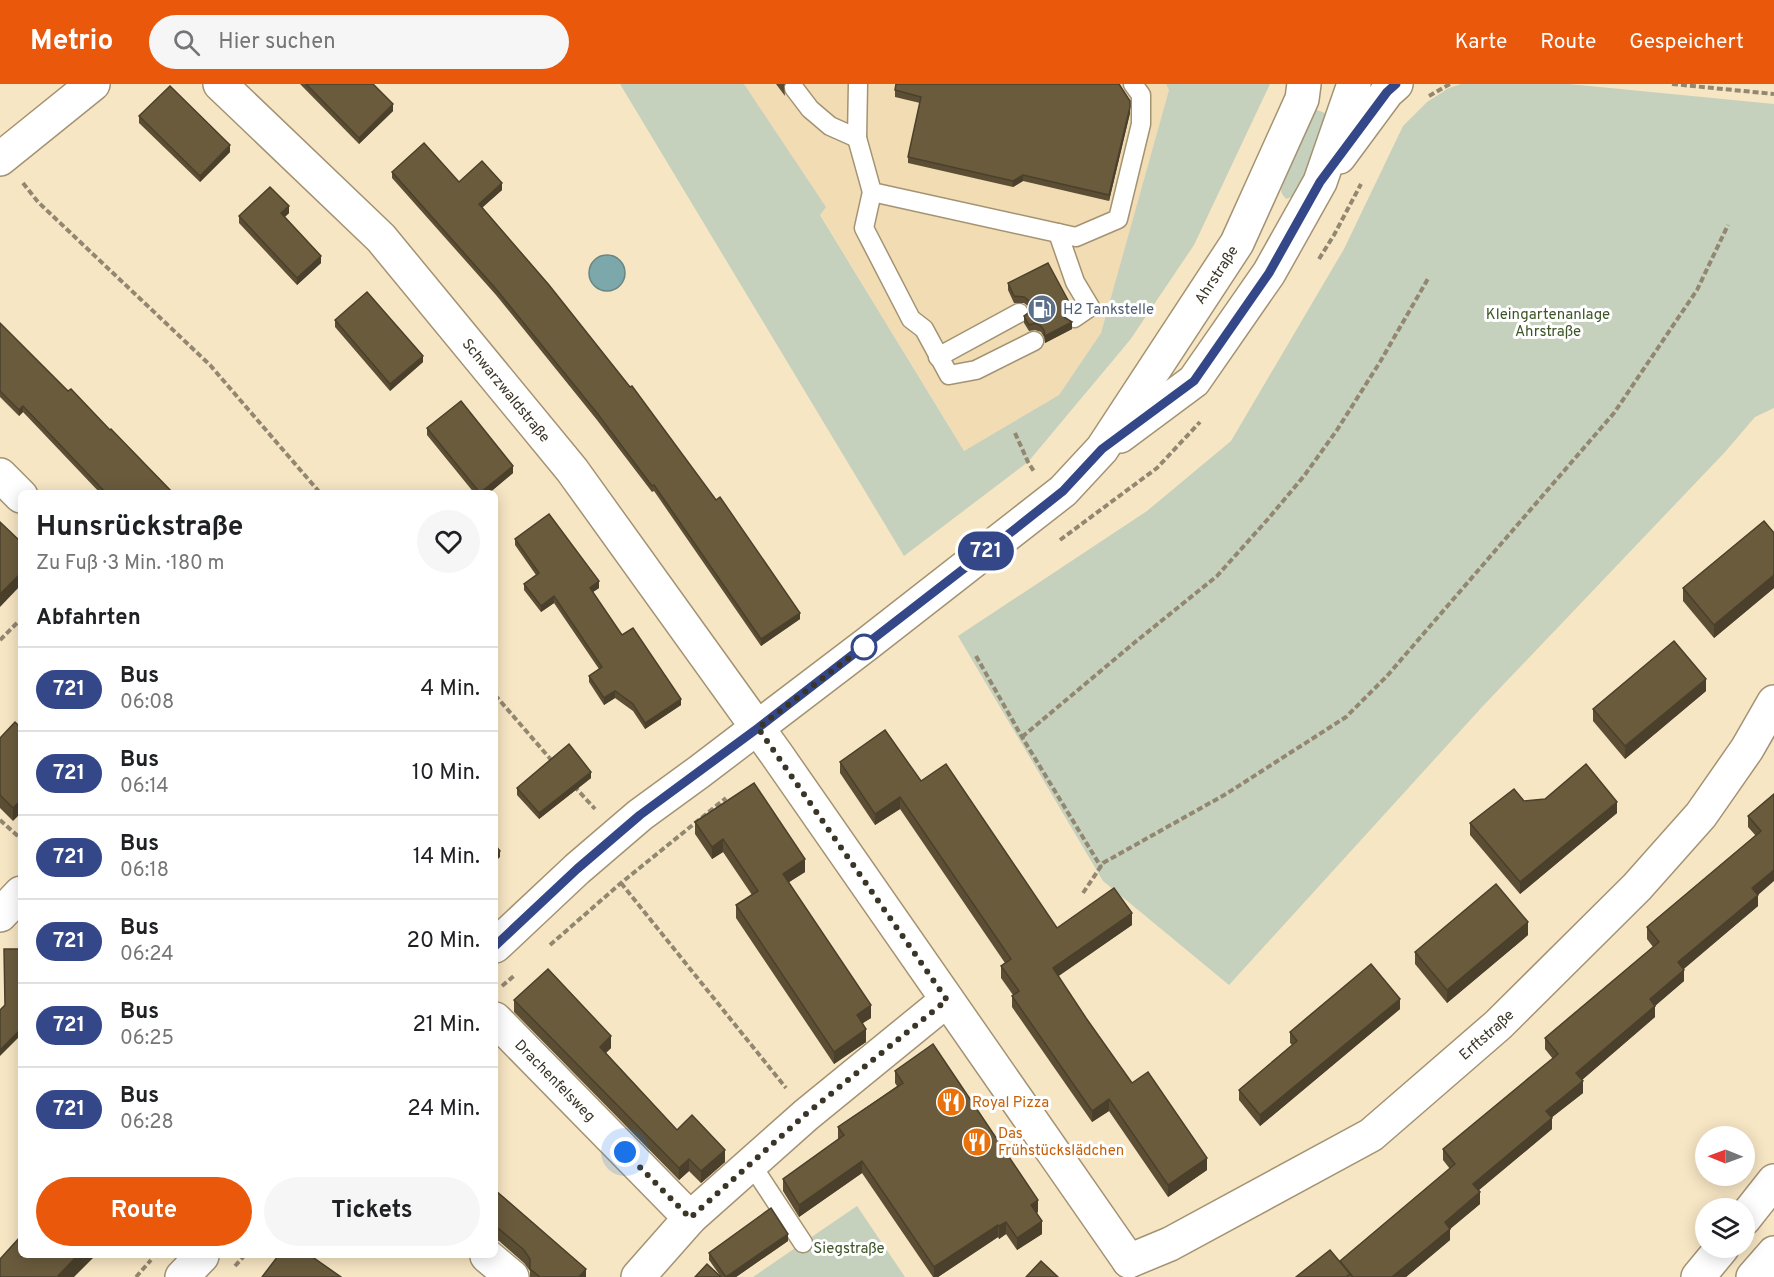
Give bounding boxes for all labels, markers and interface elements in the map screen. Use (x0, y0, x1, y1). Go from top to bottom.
search box (149, 15, 569, 69)
text: Metrio (30, 24, 113, 60)
icon: search (170, 26, 203, 59)
text: Hier suchen (218, 29, 336, 56)
text: Karte (1455, 29, 1507, 56)
text: Route (1540, 29, 1596, 56)
text: Gespeichert (1629, 29, 1744, 56)
street label: Ahrstraße (1191, 243, 1244, 308)
fuel station icon: H2 Tankstelle (1026, 293, 1058, 325)
place label: H2 Tankstelle (1063, 301, 1154, 320)
park label: Kleingartenanlage Ahrstraße (1486, 306, 1610, 342)
street label: Schwarzwaldstraße (457, 335, 553, 447)
text: Hunsrückstraße (36, 510, 243, 546)
button: heart (417, 510, 480, 573)
line badge: 721 (952, 532, 1020, 570)
text: 721 (970, 538, 1002, 565)
text: Zu Fuß · 3 Min. · 180 m (36, 551, 224, 577)
text: Abfahrten (36, 605, 141, 632)
unlabelled marker (851, 634, 877, 660)
text: Bus (120, 663, 159, 690)
text: 721 (53, 676, 85, 703)
text: 4 Min. (420, 676, 480, 703)
text: 06:08 (120, 690, 174, 716)
text: Bus (120, 747, 159, 774)
text: 721 (53, 760, 85, 787)
text: 10 Min. (412, 760, 480, 787)
text: 06:14 (120, 774, 169, 800)
text: Bus (120, 831, 159, 858)
text: 721 (53, 844, 85, 871)
text: 14 Min. (413, 844, 480, 871)
text: 06:18 (120, 858, 169, 884)
text: Bus (120, 915, 159, 942)
text: 721 (53, 928, 85, 955)
text: 20 Min. (406, 928, 480, 955)
text: 06:24 (120, 942, 174, 968)
text: Bus (120, 999, 159, 1026)
street label: Erftstraße (1456, 1006, 1519, 1065)
text: 721 (53, 1012, 85, 1039)
text: 21 Min. (412, 1012, 480, 1039)
text: 06:25 (120, 1026, 174, 1052)
street label: Drachenfelsweg (510, 1036, 599, 1127)
text: Bus (120, 1083, 159, 1110)
restaurant icon: Royal Pizza (935, 1086, 967, 1118)
place label: Royal Pizza (972, 1094, 1049, 1113)
text: 721 (53, 1096, 85, 1123)
text: 24 Min. (407, 1096, 480, 1123)
text: 06:28 (120, 1110, 174, 1136)
place label: Das Frühstückslädchen (998, 1125, 1124, 1161)
restaurant icon: Das Frühstückslädchen (961, 1126, 993, 1158)
north arrow (1695, 1126, 1755, 1186)
map controls (1695, 1126, 1755, 1258)
your location (610, 1137, 640, 1167)
button: Route (36, 1177, 252, 1246)
button: Tickets (264, 1177, 480, 1246)
button: layers (1695, 1198, 1755, 1258)
park label: Siegstraße (813, 1240, 885, 1259)

